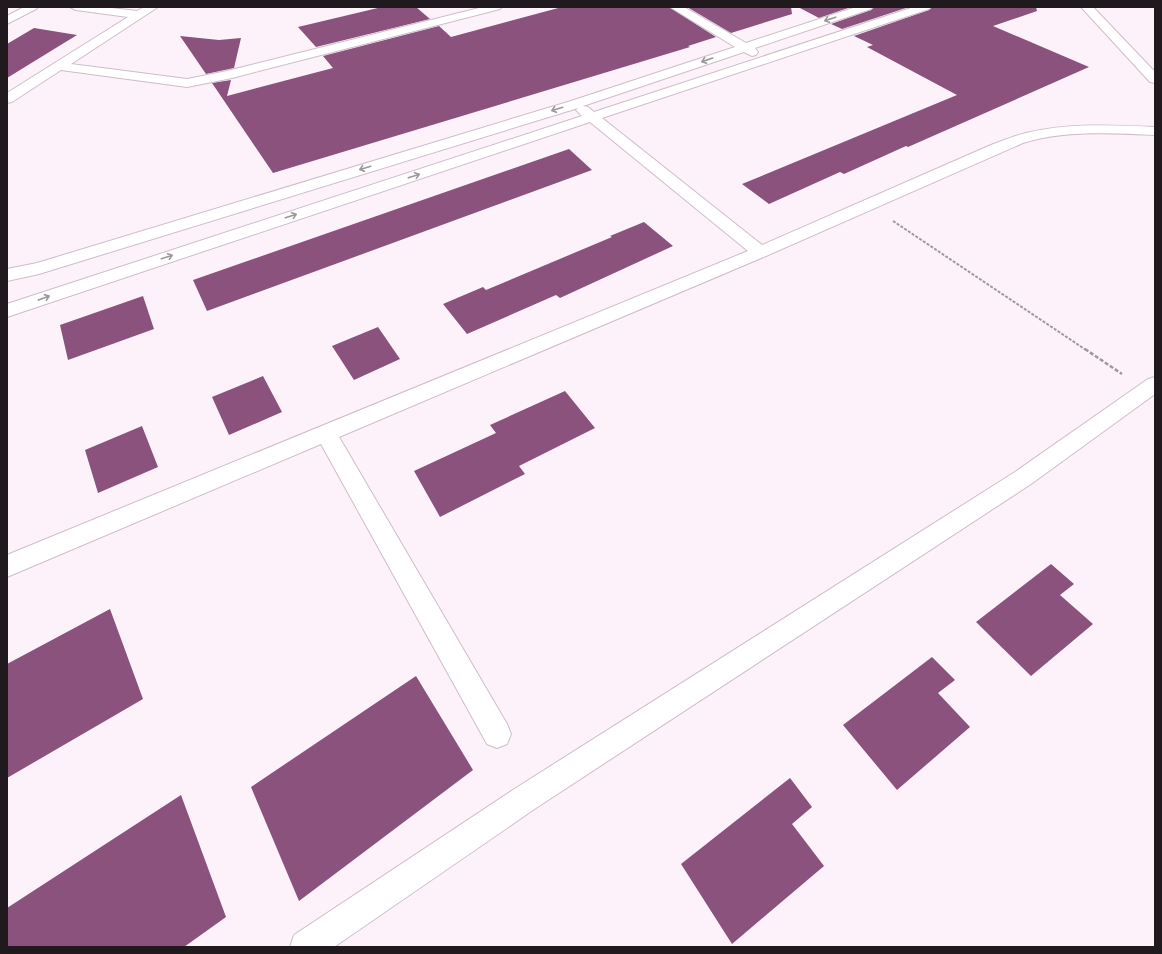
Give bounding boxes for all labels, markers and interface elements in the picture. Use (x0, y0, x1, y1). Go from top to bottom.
one-way arrow (824, 16, 837, 23)
one-way arrow (701, 56, 713, 64)
one-way arrow (551, 106, 563, 114)
one-way arrow (359, 165, 372, 172)
one-way arrow (407, 172, 420, 179)
one-way arrow (284, 212, 296, 220)
one-way arrow (160, 253, 173, 260)
one-way arrow (37, 293, 49, 301)

